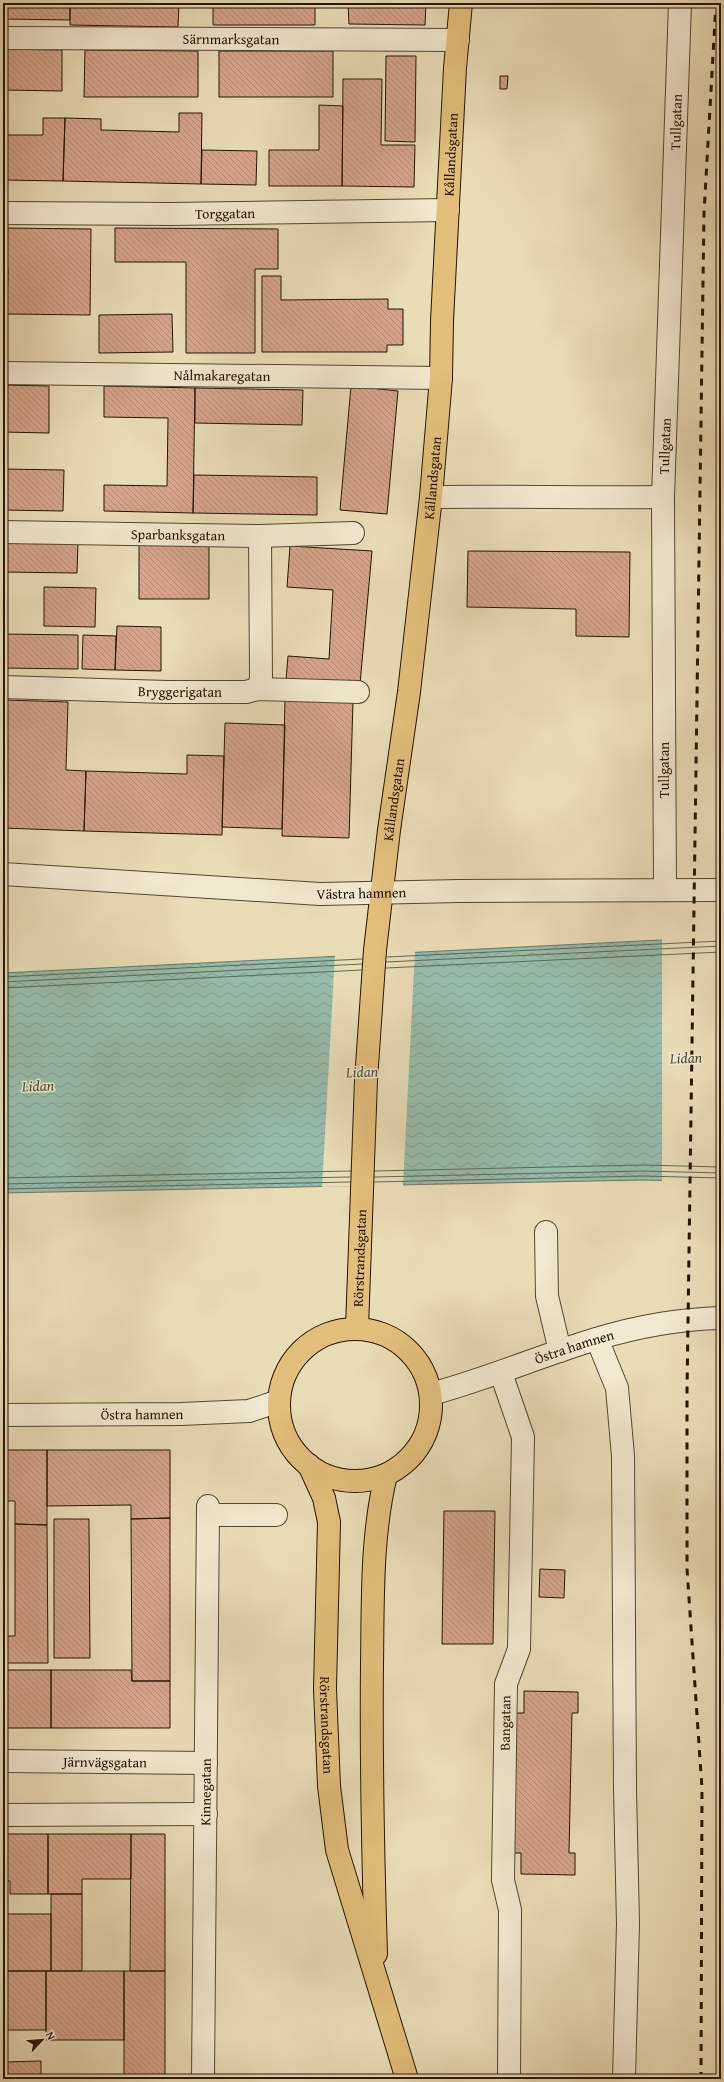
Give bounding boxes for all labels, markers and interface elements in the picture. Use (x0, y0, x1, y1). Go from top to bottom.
street label: Särnmarksgatan (183, 29, 280, 49)
street label: Tullgatan (665, 94, 687, 151)
street label: Kållandsgatan (438, 112, 463, 197)
street label: Torggatan (195, 203, 255, 224)
street label: Nålmakaregatan (174, 365, 271, 386)
street label: Tullgatan (654, 417, 676, 475)
street label: Kållandsgatan (419, 436, 446, 521)
street label: Sparbanksgatan (131, 524, 225, 545)
street label: Bryggerigatan (138, 681, 222, 702)
street label: Tullgatan (654, 742, 674, 798)
street label: Kållandsgatan (378, 757, 409, 842)
street label: Västra hamnen (316, 882, 407, 904)
water label: Lidan (668, 1046, 703, 1069)
water label: Lidan (344, 1060, 379, 1083)
water label: Lidan (20, 1074, 55, 1097)
street label: Rörstrandsgatan (348, 1209, 371, 1307)
street label: Östra hamnen (532, 1324, 616, 1369)
street label: Östra hamnen (101, 1404, 184, 1424)
street label: Rörstrandsgatan (315, 1676, 339, 1775)
street label: Bangatan (495, 1695, 515, 1751)
street label: Järnvägsgatan (61, 1752, 147, 1772)
street label: Kinnegatan (195, 1758, 216, 1826)
north arrow (22, 2020, 62, 2060)
text: N (42, 2029, 60, 2043)

